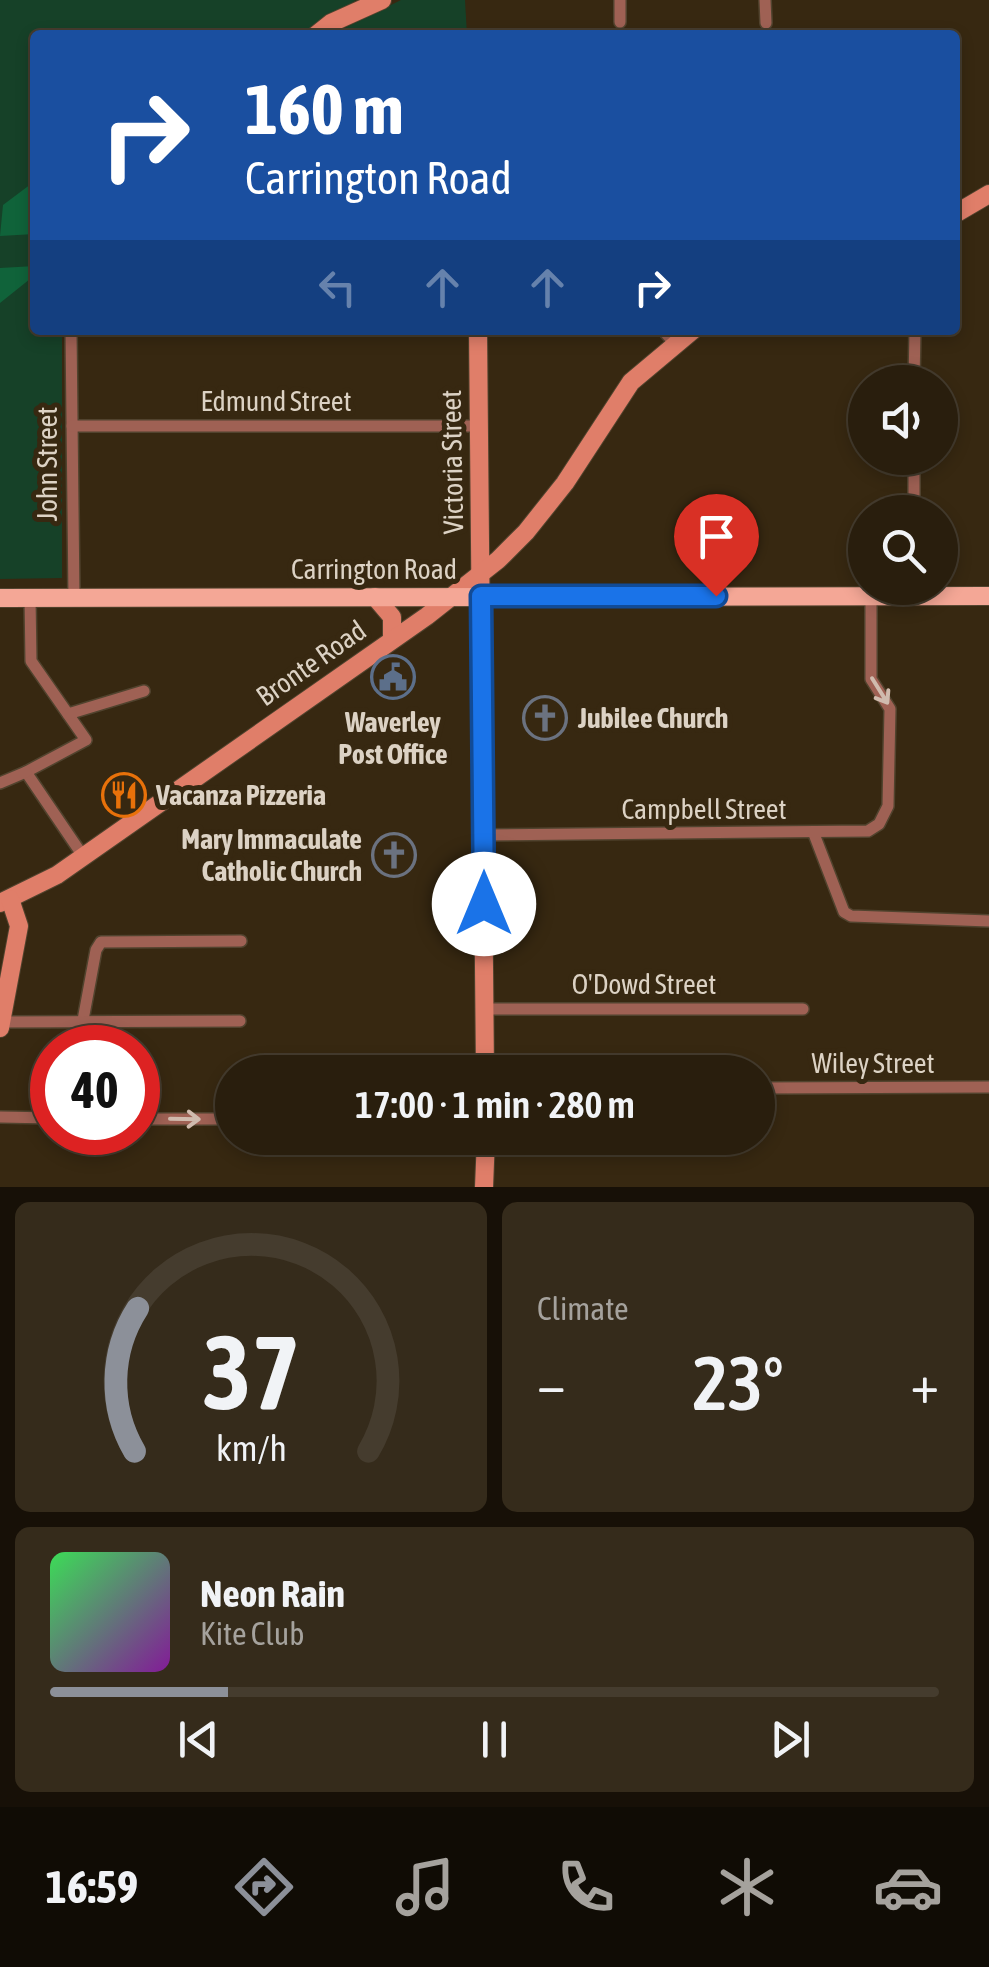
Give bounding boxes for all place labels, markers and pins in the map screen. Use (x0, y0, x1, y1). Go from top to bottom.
pin (674, 494, 759, 597)
public building icon: Waverley Post Office (370, 654, 416, 700)
church icon: Jubilee Church (522, 695, 568, 741)
place label: Jubilee Church (577, 702, 728, 734)
place label: Waverley Post Office (338, 706, 448, 770)
restaurant icon: Vacanza Pizzeria (101, 772, 147, 818)
place label: Vacanza Pizzeria (155, 779, 326, 811)
place label: Mary Immaculate Catholic Church (181, 823, 362, 887)
church icon: Mary Immaculate Catholic Church (371, 832, 417, 878)

